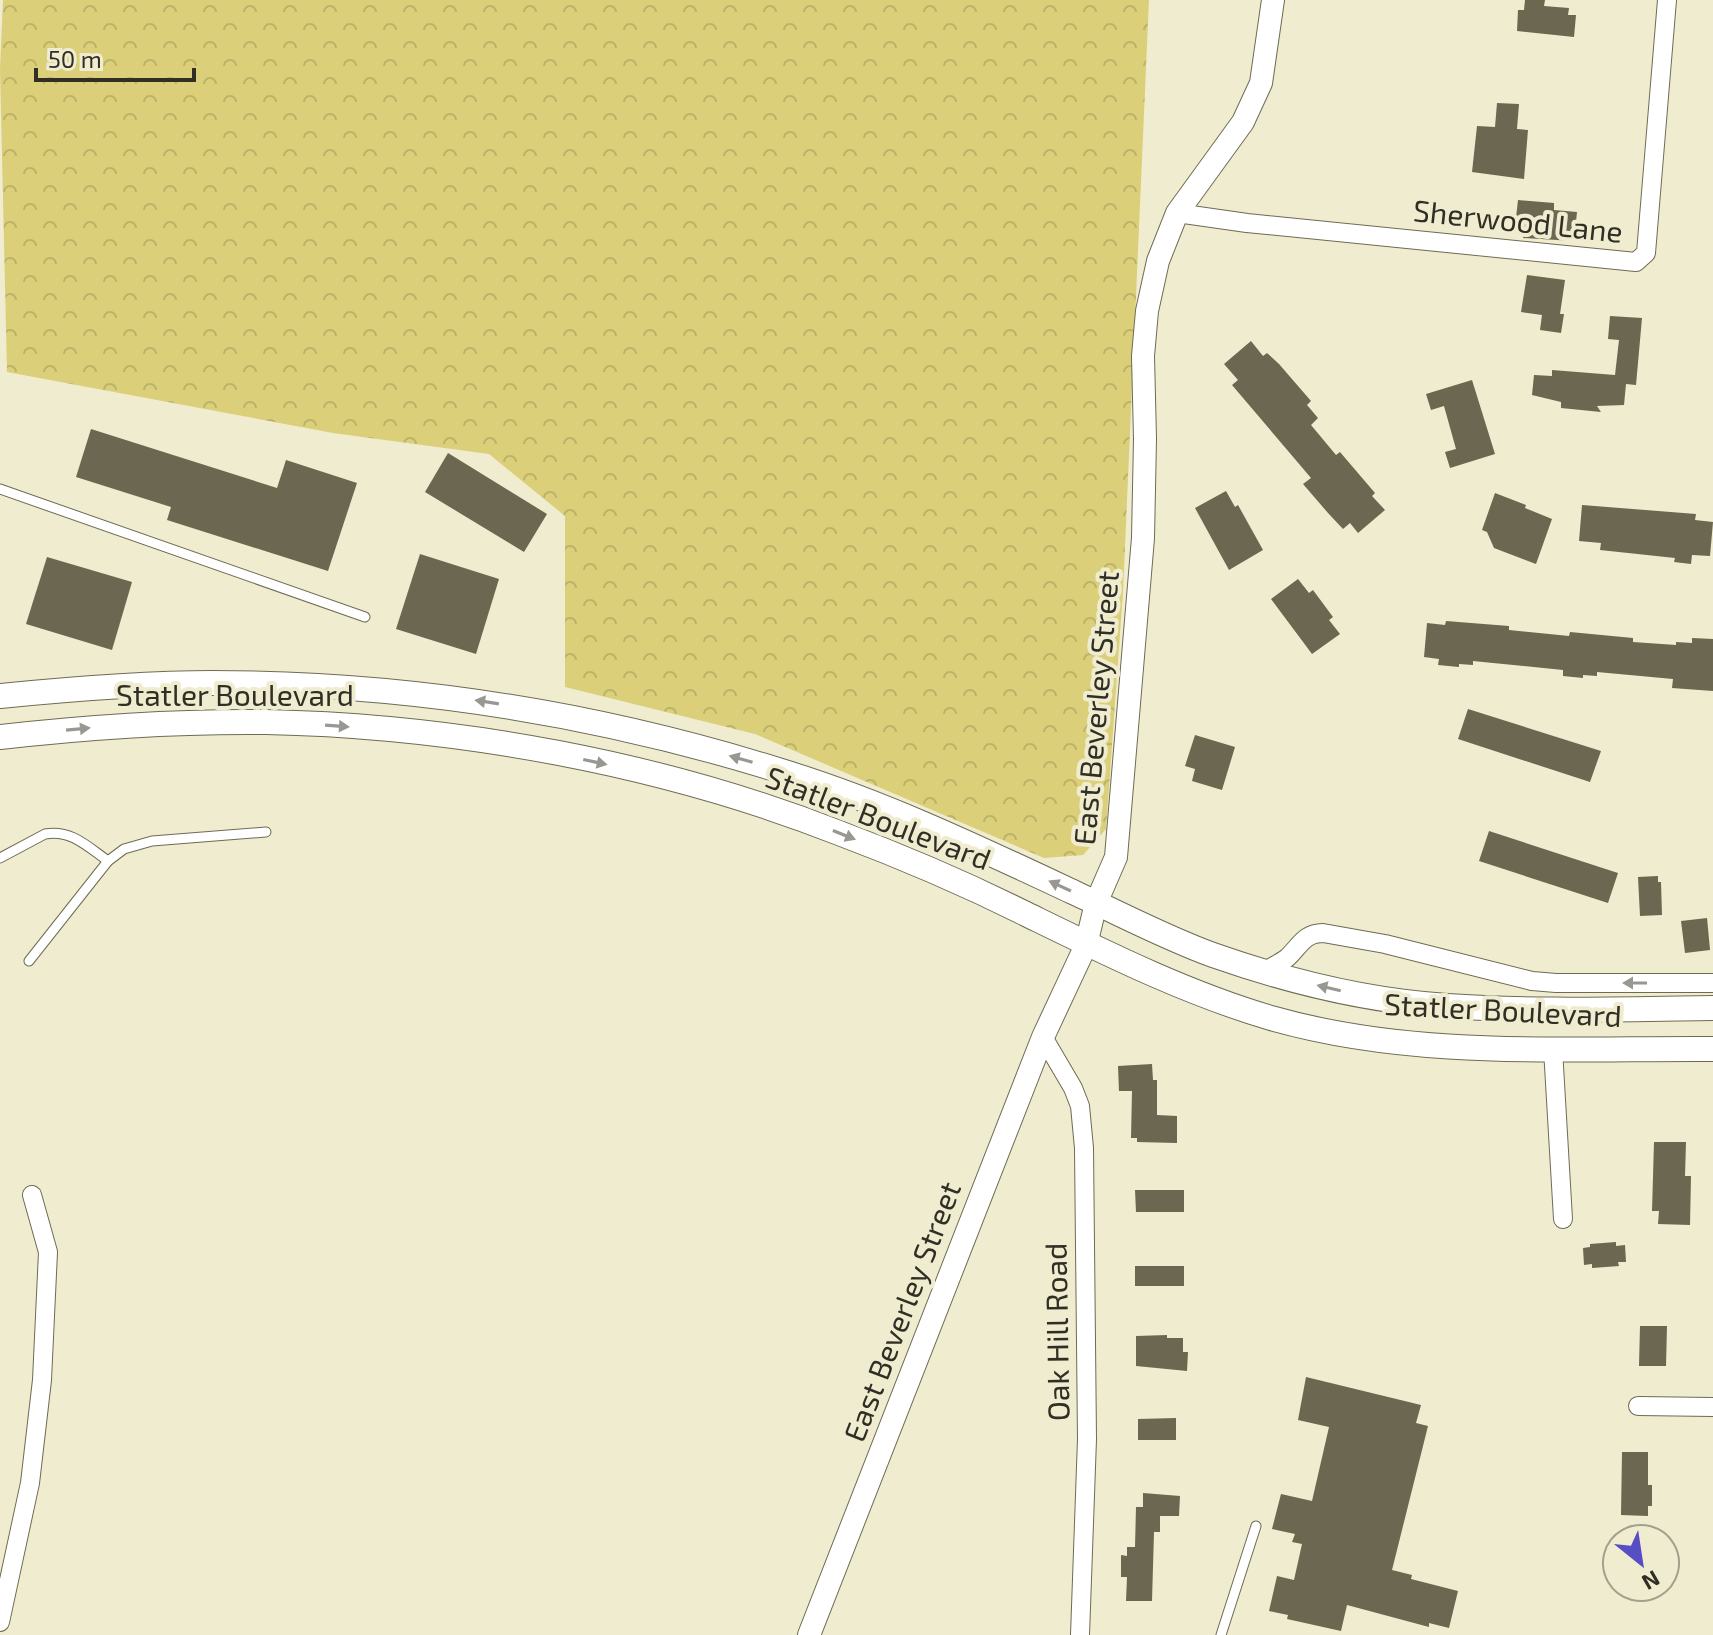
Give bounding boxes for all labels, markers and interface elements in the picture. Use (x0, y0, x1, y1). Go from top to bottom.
scale bar (36, 32, 194, 82)
text: 50 m (48, 44, 102, 73)
street label: Sherwood Lane (1412, 191, 1625, 249)
street label: East Beverley Street (1065, 569, 1125, 847)
street label: Statler Boulevard (116, 676, 354, 712)
one-way arrow (475, 695, 500, 708)
one-way arrow (325, 720, 350, 733)
one-way arrow (66, 722, 91, 735)
one-way arrow (729, 752, 753, 765)
one-way arrow (582, 756, 607, 769)
street label: Statler Boulevard (761, 758, 996, 877)
one-way arrow (832, 828, 856, 841)
one-way arrow (1048, 879, 1072, 893)
one-way arrow (1622, 977, 1647, 989)
one-way arrow (1316, 981, 1341, 993)
street label: Statler Boulevard (1383, 985, 1623, 1033)
street label: East Beverley Street (835, 1176, 967, 1446)
street label: Oak Hill Road (1036, 1242, 1076, 1422)
north arrow (1601, 1523, 1681, 1603)
text: N (1638, 1566, 1665, 1596)

